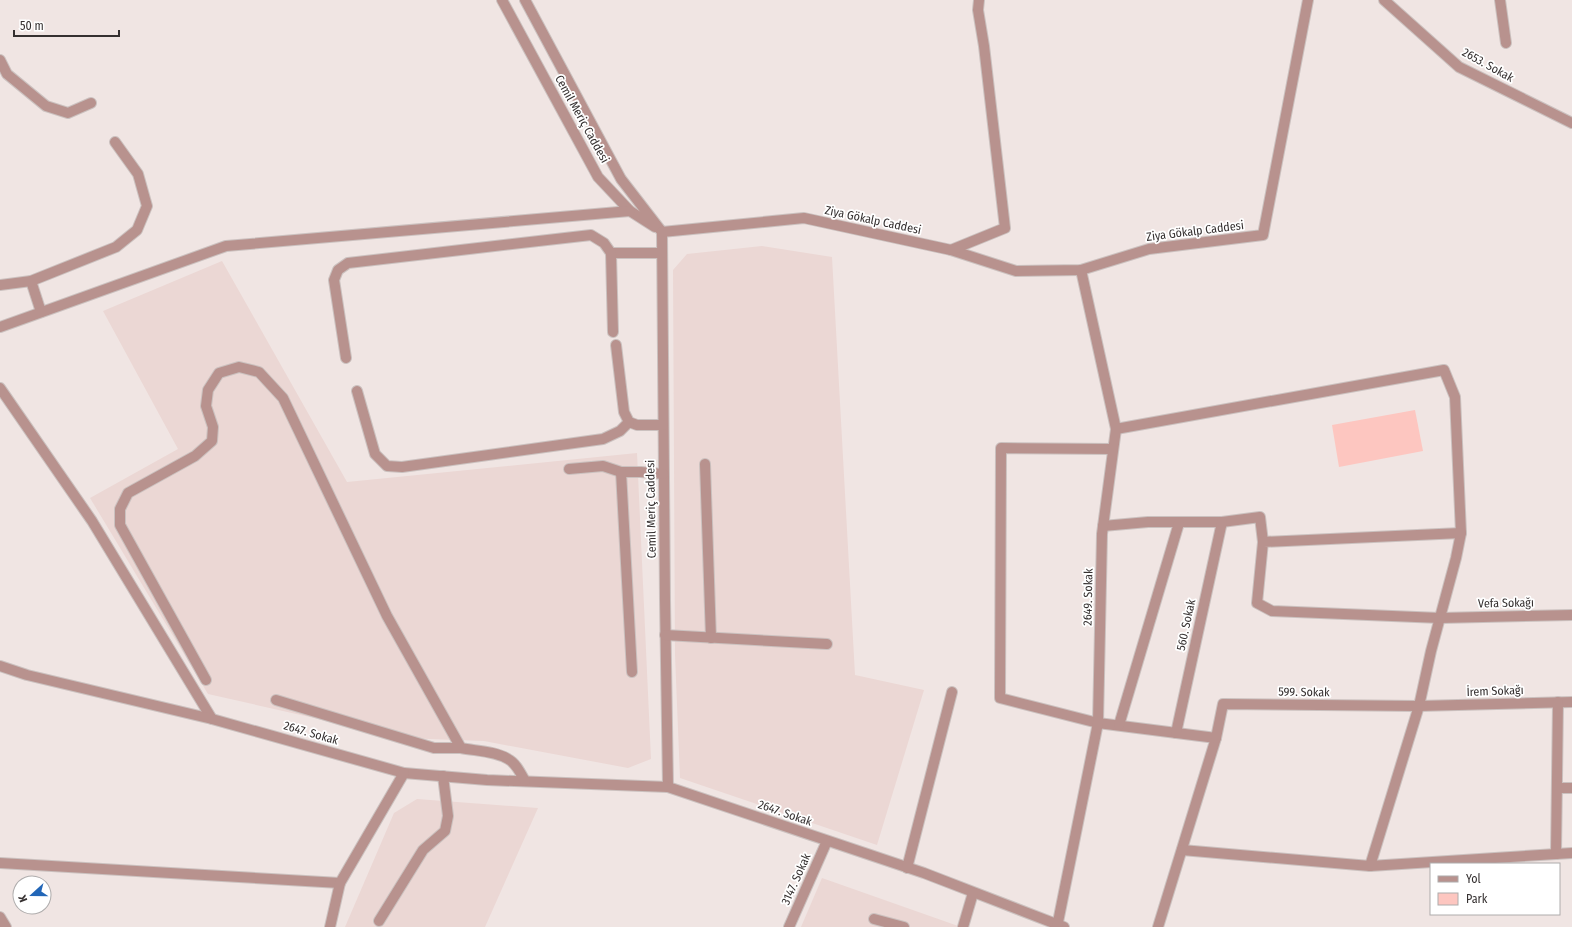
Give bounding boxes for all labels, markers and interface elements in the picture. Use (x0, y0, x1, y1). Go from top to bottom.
scale bar (14, 12, 119, 38)
text: 50 m (20, 19, 44, 33)
street label: 2653. Sokak (1460, 45, 1516, 85)
street label: Cemil Meriç Caddesi (552, 73, 612, 165)
street label: Ziya Gökalp Caddesi (824, 203, 922, 237)
street label: Ziya Gökalp Caddesi (1145, 218, 1245, 244)
street label: Cemil Meriç Caddesi (643, 460, 659, 558)
street label: 2649. Sokak (1081, 568, 1096, 626)
street label: Vefa Sokağı (1478, 596, 1534, 610)
street label: 560. Sokak (1174, 598, 1198, 652)
street label: İrem Sokağı (1466, 682, 1524, 699)
street label: 599. Sokak (1278, 685, 1330, 699)
street label: 2647. Sokak (282, 719, 340, 748)
street label: 2647. Sokak (756, 797, 814, 829)
street label: 3147. Sokak (778, 851, 814, 907)
legend (1430, 863, 1560, 915)
text: Yol (1466, 872, 1481, 886)
north arrow (12, 875, 52, 915)
text: Park (1466, 892, 1488, 906)
text: K (16, 893, 30, 904)

